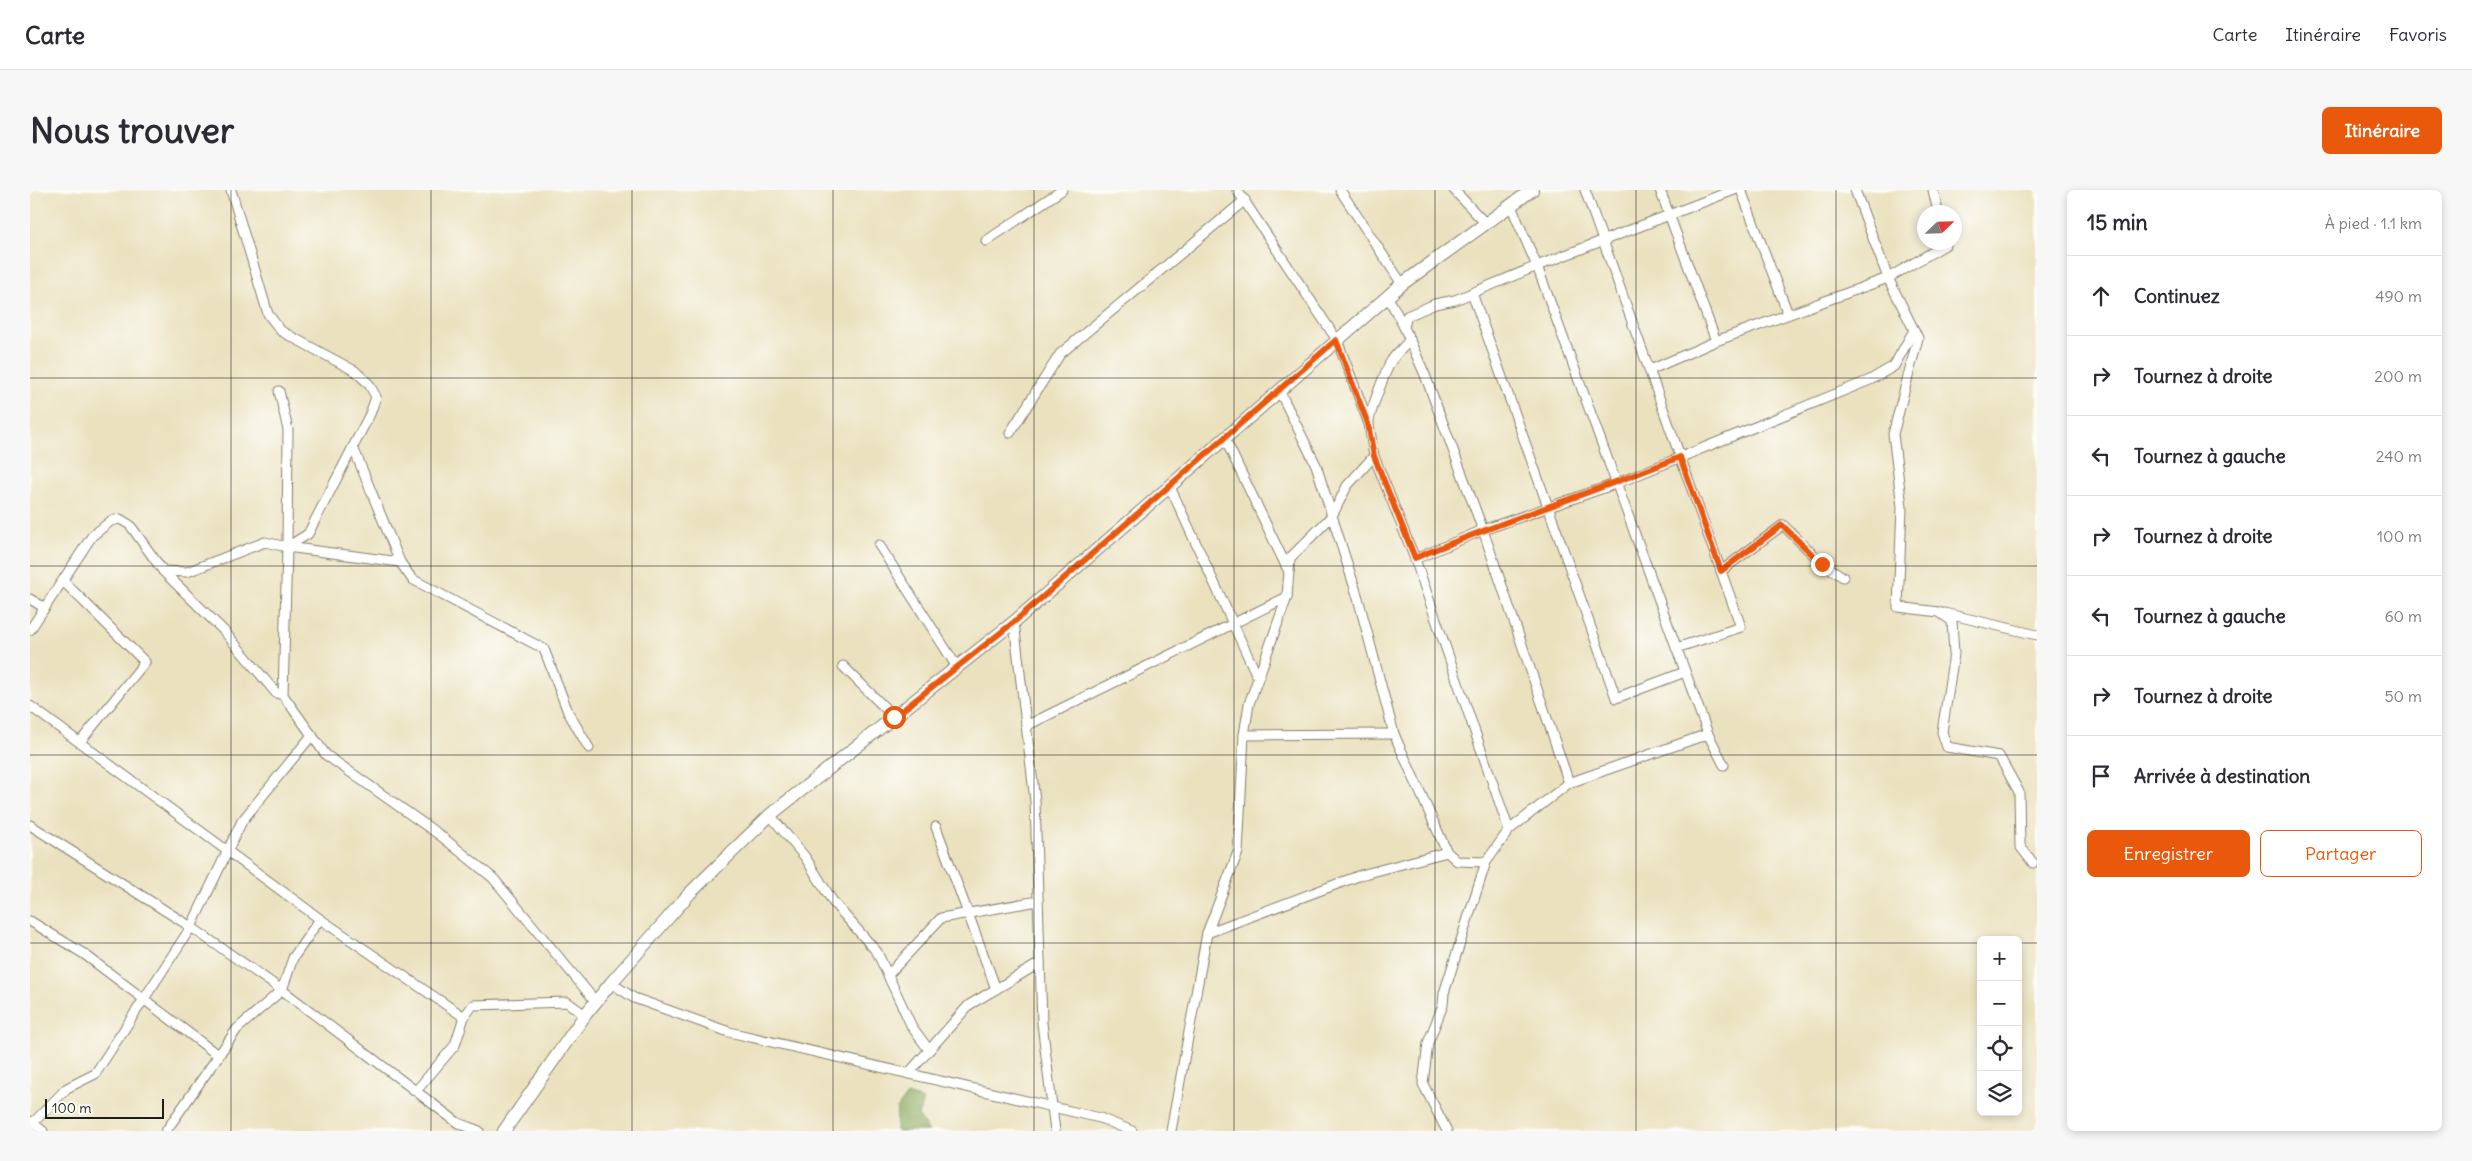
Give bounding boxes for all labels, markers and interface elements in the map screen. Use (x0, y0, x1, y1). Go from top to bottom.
text: Carte (25, 20, 85, 50)
text: Carte (2212, 23, 2257, 46)
text: Itinéraire (2285, 23, 2361, 46)
text: Favoris (2389, 23, 2447, 46)
button: Itinéraire (2322, 107, 2442, 154)
text: Nous trouver (30, 108, 234, 152)
north arrow (1917, 205, 1962, 250)
text: 15 min (2087, 209, 2148, 236)
text: À pied · 1.1 km (2325, 213, 2422, 233)
icon: ahead (2087, 282, 2115, 310)
text: Continuez (2134, 284, 2220, 308)
text: 490 m (2375, 286, 2422, 306)
icon: right (2087, 362, 2115, 390)
text: Tournez à droite (2134, 364, 2273, 388)
text: 200 m (2374, 366, 2422, 386)
icon: left (2087, 442, 2115, 470)
text: Tournez à gauche (2134, 444, 2286, 468)
text: 240 m (2376, 446, 2422, 466)
icon: right (2087, 522, 2115, 550)
text: Tournez à droite (2134, 524, 2273, 548)
text: 100 m (2377, 526, 2422, 546)
route end (1811, 553, 1834, 576)
icon: left (2087, 602, 2115, 630)
text: Tournez à gauche (2134, 604, 2286, 628)
text: 60 m (2384, 606, 2422, 626)
icon: right (2087, 682, 2115, 710)
text: Tournez à droite (2134, 684, 2273, 708)
text: 50 m (2384, 686, 2422, 706)
route start (883, 706, 906, 729)
icon: arrive (2087, 762, 2115, 790)
text: Arrivée à destination (2134, 764, 2310, 788)
button: Enregistrer (2087, 830, 2250, 877)
button: Partager (2260, 830, 2422, 877)
map controls (1977, 936, 2022, 1116)
button: + (1977, 936, 2022, 981)
button: − (1977, 981, 2022, 1026)
button: locate (1977, 1026, 2022, 1071)
button: layers (1977, 1071, 2022, 1116)
scale bar (45, 1096, 164, 1119)
text: 100 m (52, 1099, 92, 1117)

